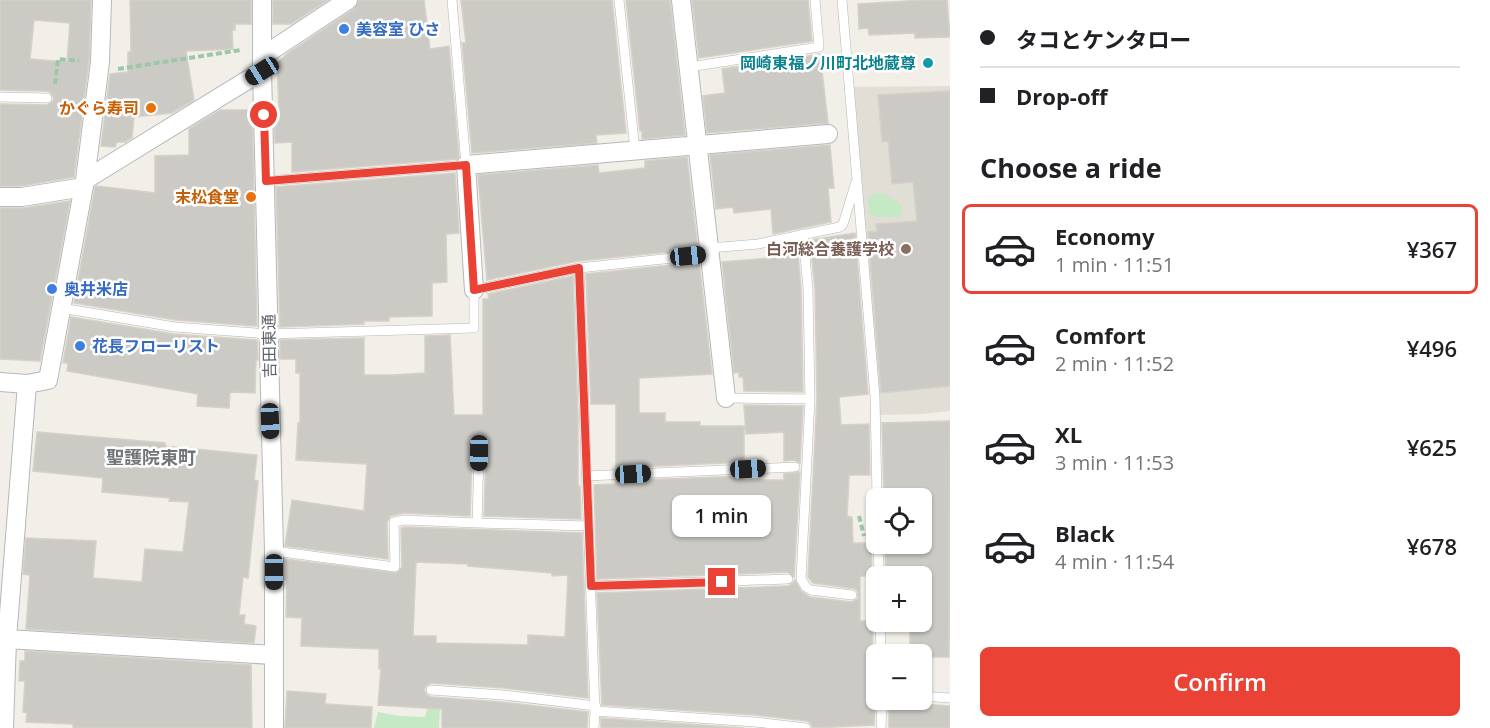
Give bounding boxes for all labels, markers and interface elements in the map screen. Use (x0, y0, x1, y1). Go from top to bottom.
place label: 美容室 ひさ (356, 18, 440, 40)
marker: 美容室 ひさ (337, 22, 351, 36)
text: タコとケンタロー (1016, 24, 1191, 54)
place label: 岡崎東福ノ川町北地蔵尊 (740, 52, 916, 74)
car (242, 54, 282, 88)
marker: 岡崎東福ノ川町北地蔵尊 (921, 56, 935, 70)
text: Drop-off (1016, 81, 1108, 111)
place label: かぐら寿司 (59, 97, 139, 119)
marker: かぐら寿司 (144, 101, 158, 115)
route start (250, 101, 277, 128)
text: Choose a ride (980, 149, 1162, 186)
place label: 末松食堂 (175, 186, 239, 208)
marker: 末松食堂 (244, 190, 258, 204)
text: Economy (1055, 221, 1154, 251)
icon: car (983, 222, 1037, 276)
text: ¥367 (1407, 234, 1457, 264)
place label: 白河総合養護学校 (766, 238, 894, 260)
marker: 白河総合養護学校 (899, 242, 913, 256)
car (669, 245, 707, 267)
text: 1 min · 11:51 (1055, 251, 1174, 278)
place label: 奥井米店 (64, 278, 128, 300)
marker: 奥井米店 (45, 282, 59, 296)
street label: 吉田東通 (257, 314, 281, 378)
text: Comfort (1055, 320, 1146, 350)
icon: car (983, 321, 1037, 375)
text: ¥496 (1407, 333, 1457, 363)
place label: 花長フローリスト (92, 335, 220, 357)
marker: 花長フローリスト (73, 339, 87, 353)
text: 2 min · 11:52 (1055, 350, 1174, 377)
car (260, 403, 280, 439)
text: XL (1055, 419, 1082, 449)
icon: car (983, 420, 1037, 474)
text: ¥625 (1407, 432, 1457, 462)
car (470, 435, 488, 471)
district label: 聖護院東町 (106, 445, 196, 469)
text: 3 min · 11:53 (1055, 449, 1174, 476)
car (730, 459, 766, 479)
car (615, 464, 651, 484)
map controls (866, 488, 932, 710)
button: locate (866, 488, 932, 554)
callout: 1 min (672, 495, 771, 537)
text: 1 min (695, 502, 749, 529)
text: Black (1055, 518, 1115, 548)
icon: car (983, 519, 1037, 573)
text: ¥678 (1407, 531, 1457, 561)
text: 4 min · 11:54 (1055, 548, 1174, 575)
car (265, 554, 283, 590)
button: + (866, 566, 932, 632)
route end (708, 568, 735, 595)
button: − (866, 644, 932, 710)
button: Confirm (980, 647, 1460, 716)

